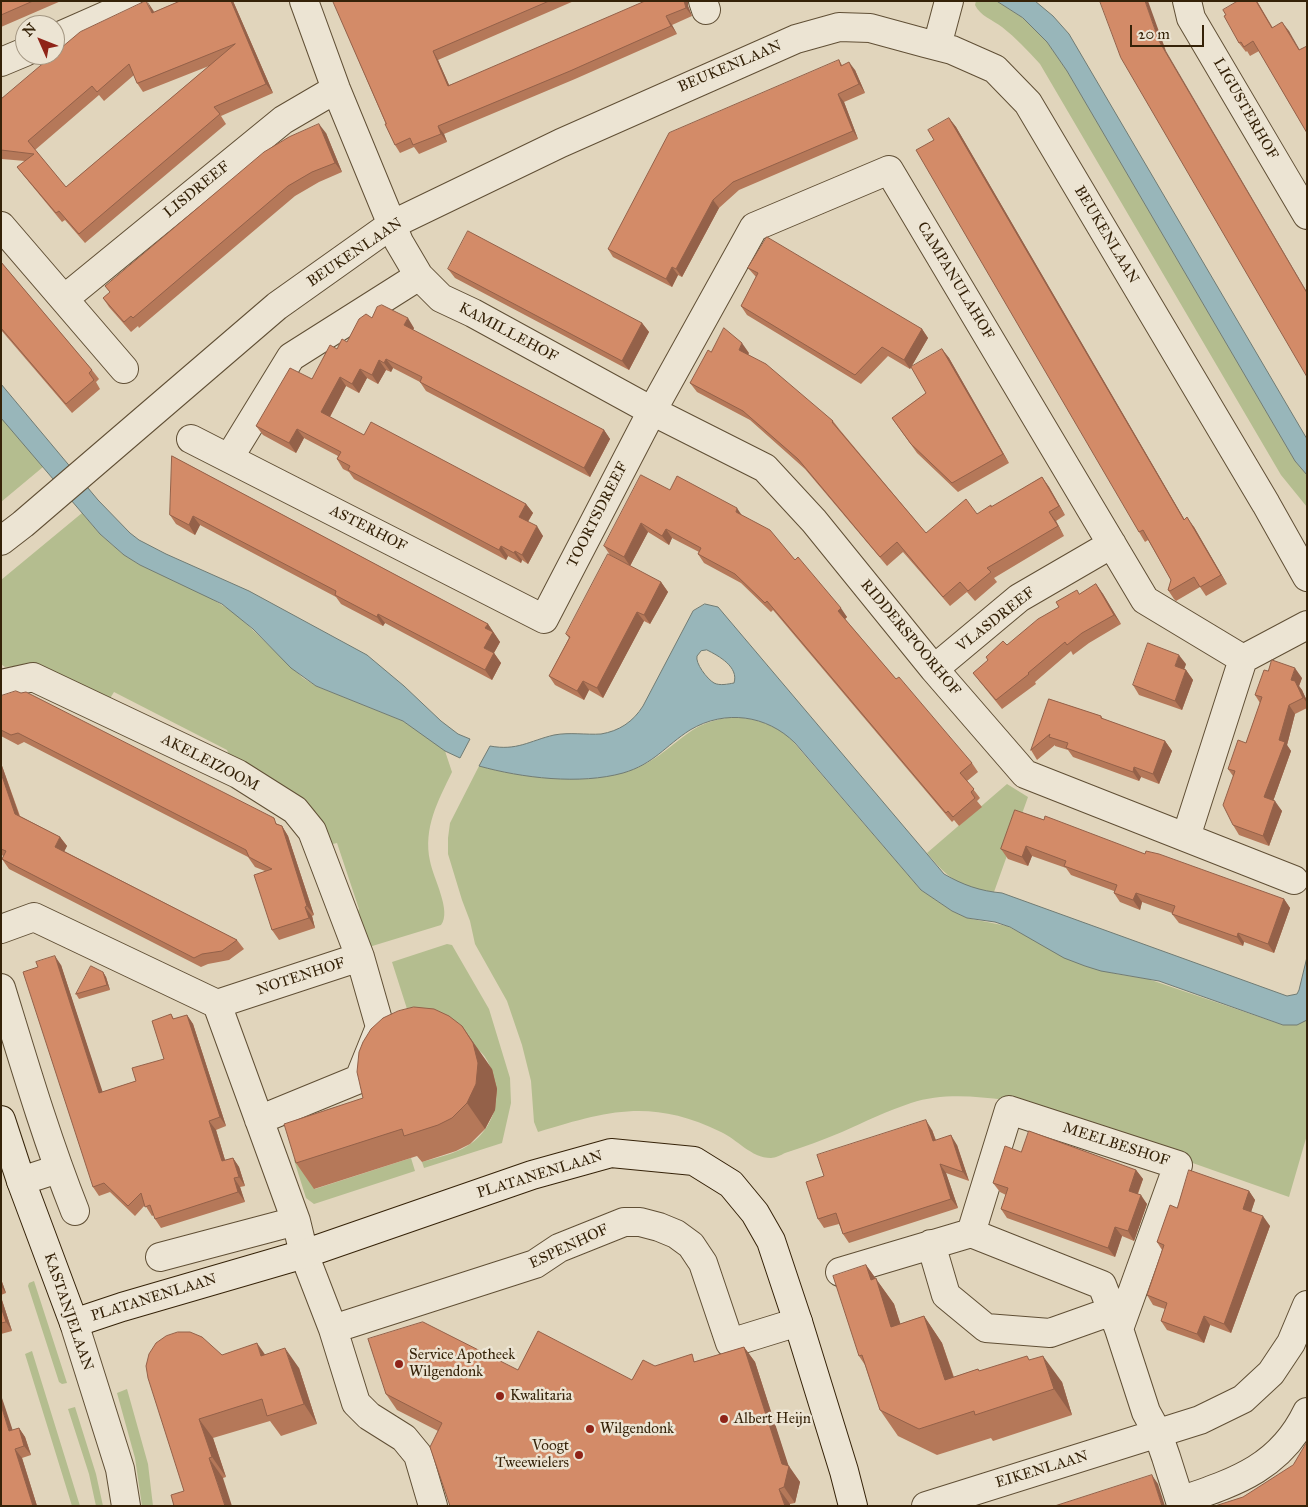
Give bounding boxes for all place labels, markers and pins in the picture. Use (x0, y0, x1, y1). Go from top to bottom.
place label: Service Apotheek Wilgendonk (409, 1346, 515, 1381)
marker: Service Apotheek Wilgendonk (393, 1358, 405, 1370)
place label: Kwalitaria (510, 1387, 572, 1405)
marker: Kwalitaria (494, 1390, 506, 1402)
place label: Albert Heijn (734, 1410, 811, 1428)
marker: Albert Heijn (718, 1413, 730, 1425)
place label: Wilgendonk (600, 1420, 674, 1438)
marker: Wilgendonk (584, 1423, 596, 1435)
place label: Voogt Tweewielers (495, 1437, 569, 1472)
marker: Voogt Tweewielers (573, 1449, 585, 1461)

